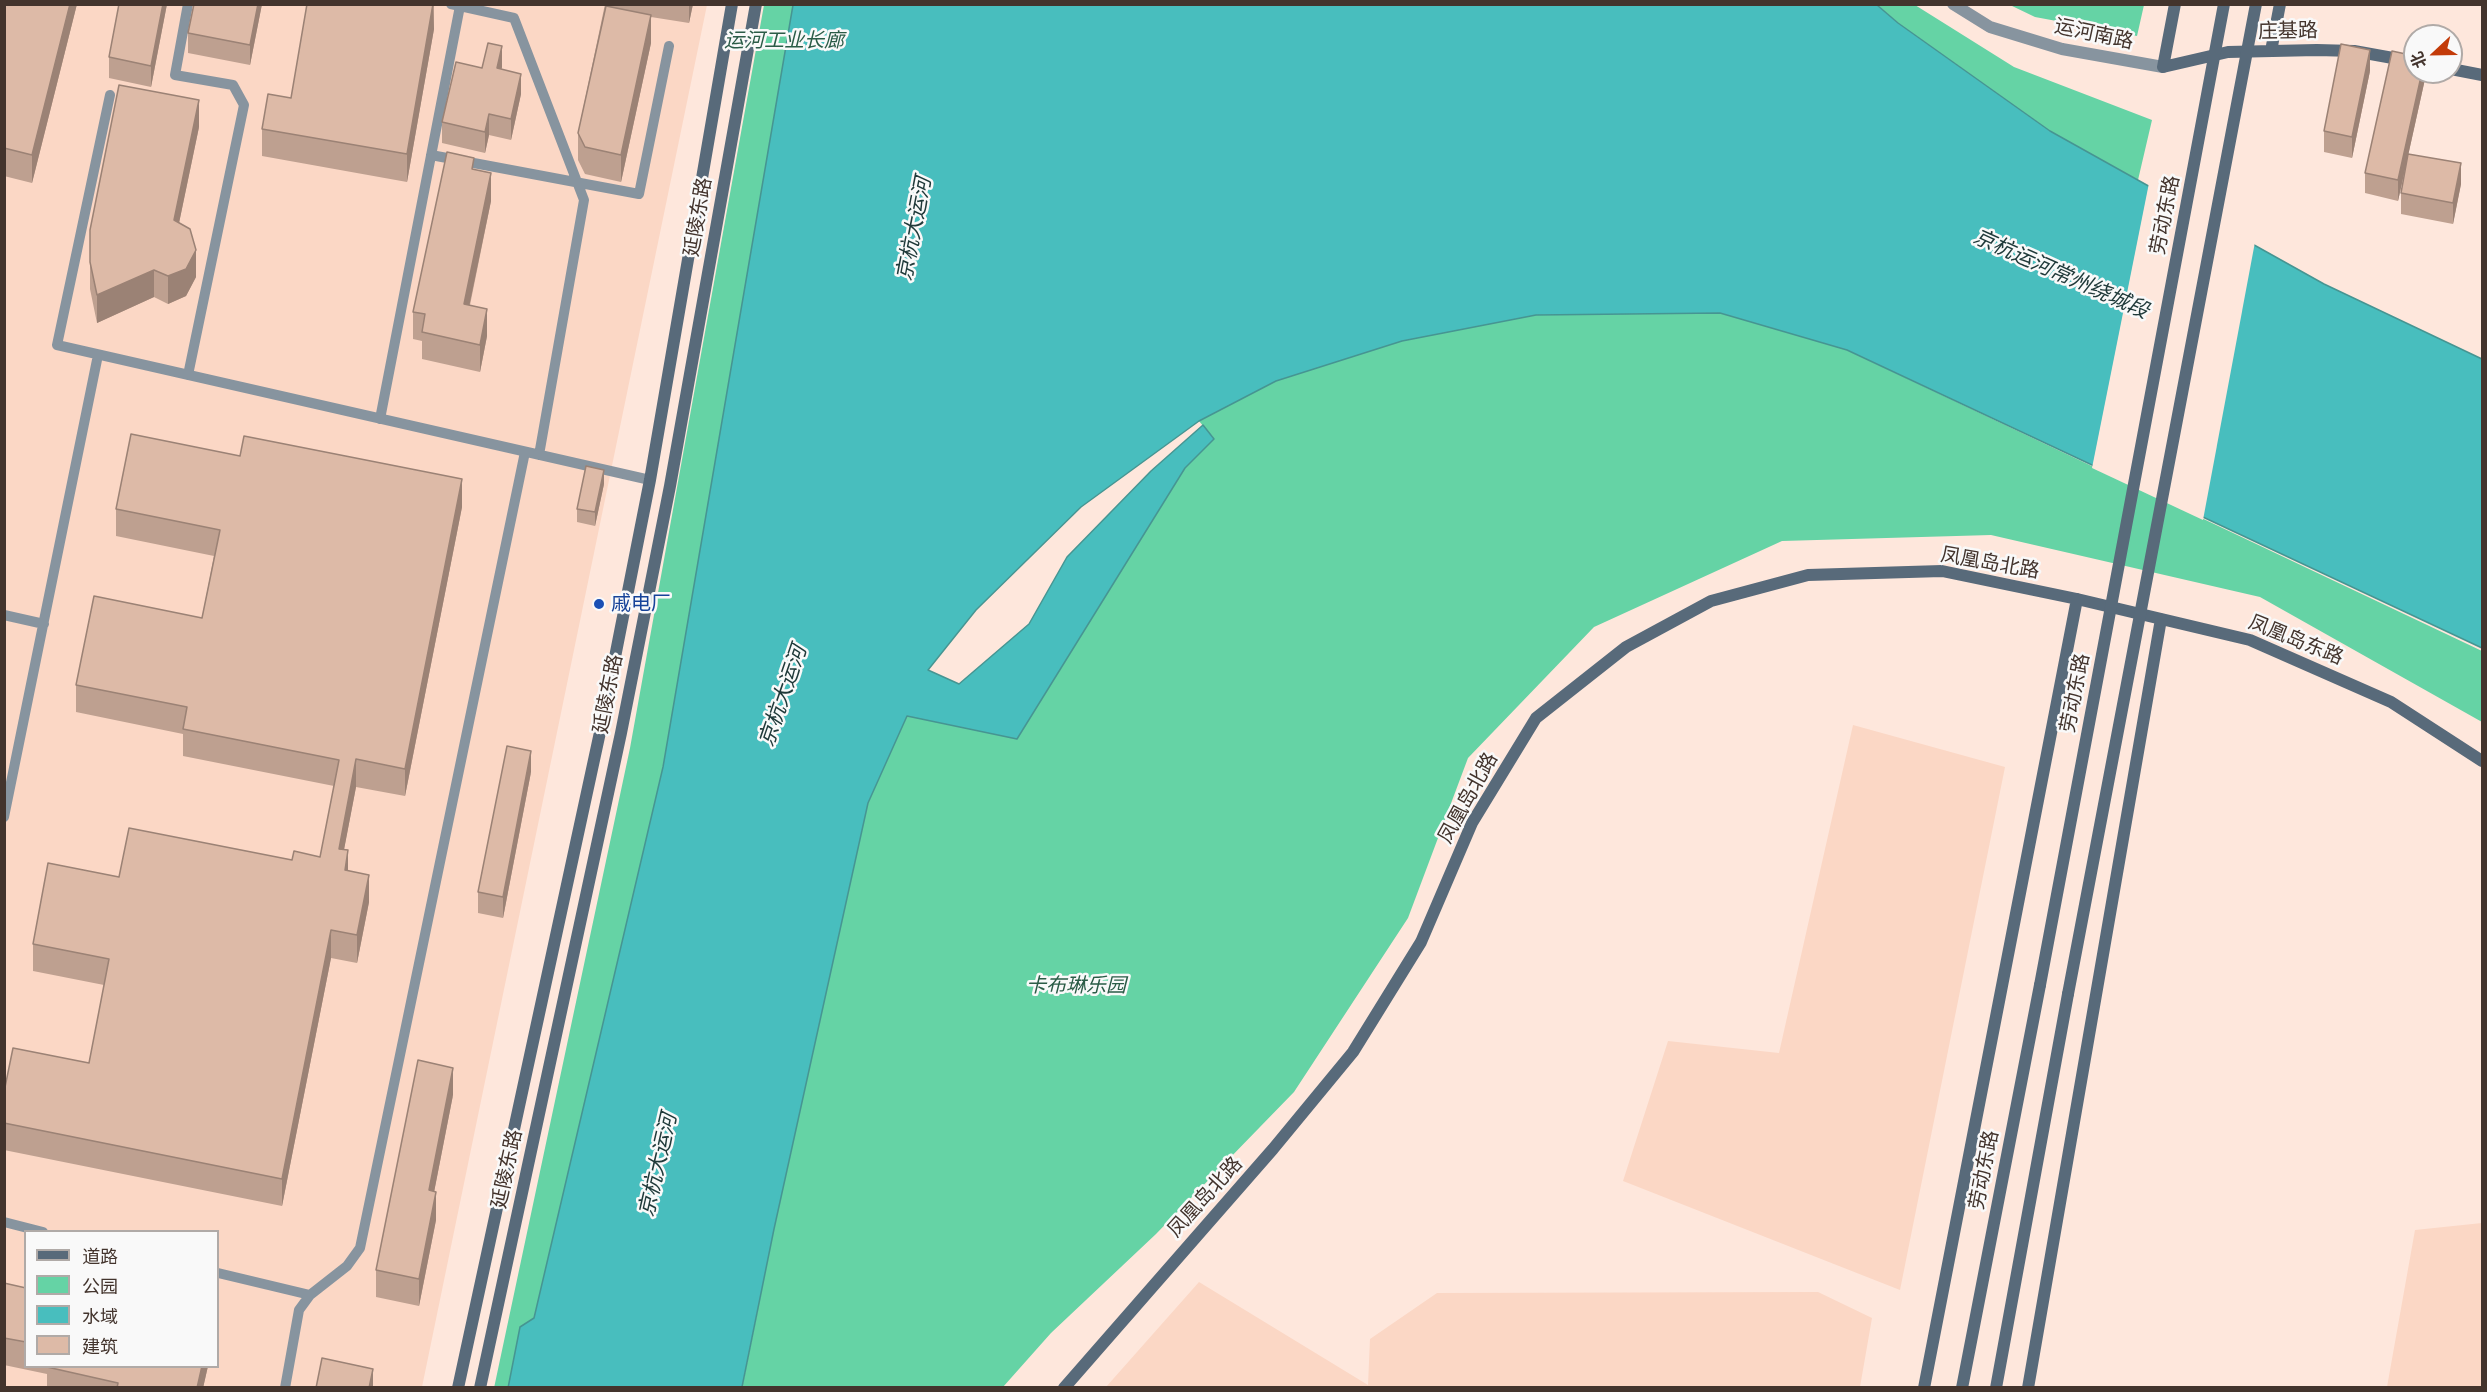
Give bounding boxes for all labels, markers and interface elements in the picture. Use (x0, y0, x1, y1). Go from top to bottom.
street label: 运河南路 (2052, 14, 2136, 54)
street label: 庄基路 (2258, 18, 2318, 44)
north arrow (2403, 24, 2463, 84)
park label: 运河工业长廊 (724, 29, 844, 53)
text: 北 (2405, 49, 2430, 72)
street label: 劳动东路 (2146, 173, 2184, 257)
water label: 京杭大运河 (892, 175, 936, 283)
street label: 延陵东路 (679, 176, 717, 258)
water label: 京杭运河常州绕城段 (1970, 224, 2152, 324)
street label: 凤凰岛北路 (1939, 542, 2041, 584)
place label: 戚电厂 (611, 592, 671, 616)
marker: 戚电厂 (592, 597, 606, 611)
street label: 凤凰岛东路 (2245, 610, 2347, 670)
water label: 京杭大运河 (754, 642, 812, 750)
street label: 劳动东路 (2056, 651, 2094, 735)
street label: 延陵东路 (589, 652, 627, 736)
street label: 凤凰岛北路 (1433, 748, 1503, 848)
park label: 卡布琳乐园 (1026, 974, 1126, 998)
water label: 京杭大运河 (634, 1111, 682, 1219)
street label: 延陵东路 (487, 1127, 527, 1211)
street label: 劳动东路 (1965, 1128, 2003, 1212)
street label: 凤凰岛北路 (1163, 1152, 1247, 1242)
legend (24, 1230, 219, 1368)
text: 道路 (82, 1244, 118, 1268)
text: 公园 (82, 1274, 118, 1298)
text: 水域 (82, 1304, 118, 1328)
text: 建筑 (82, 1334, 118, 1358)

